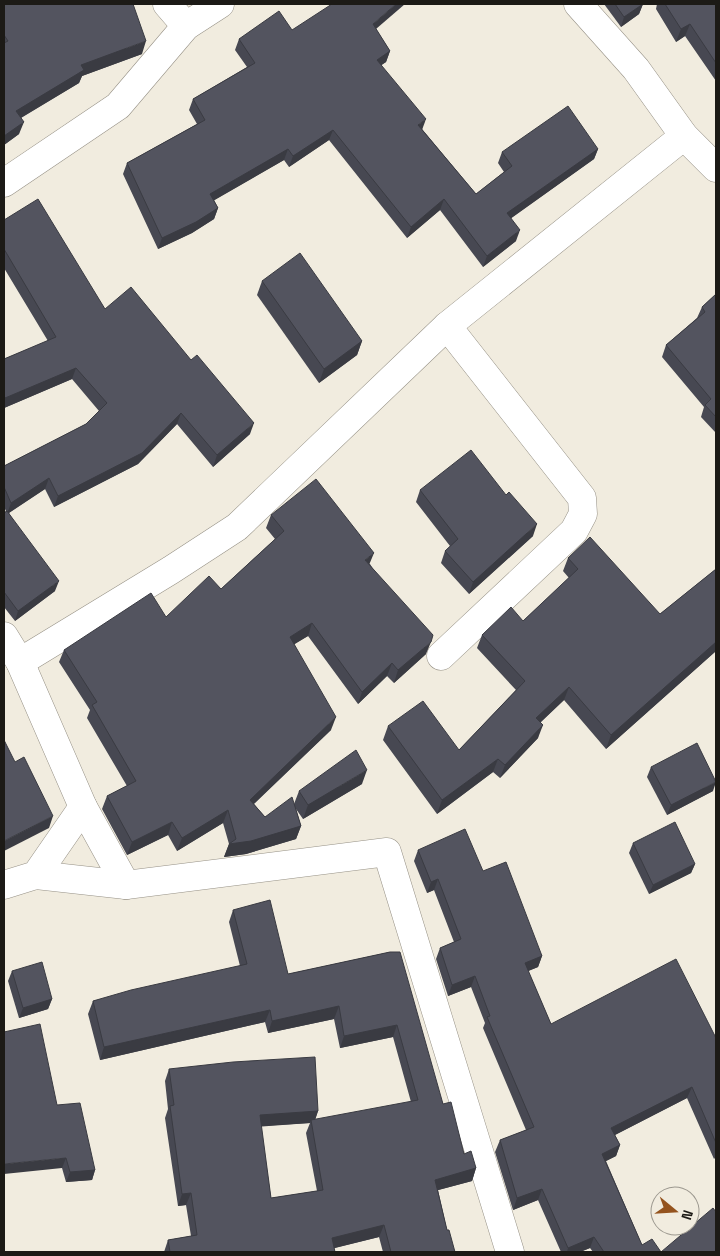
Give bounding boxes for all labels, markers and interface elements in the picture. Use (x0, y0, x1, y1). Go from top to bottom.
north arrow (650, 1186, 700, 1236)
text: N (677, 1208, 697, 1222)

